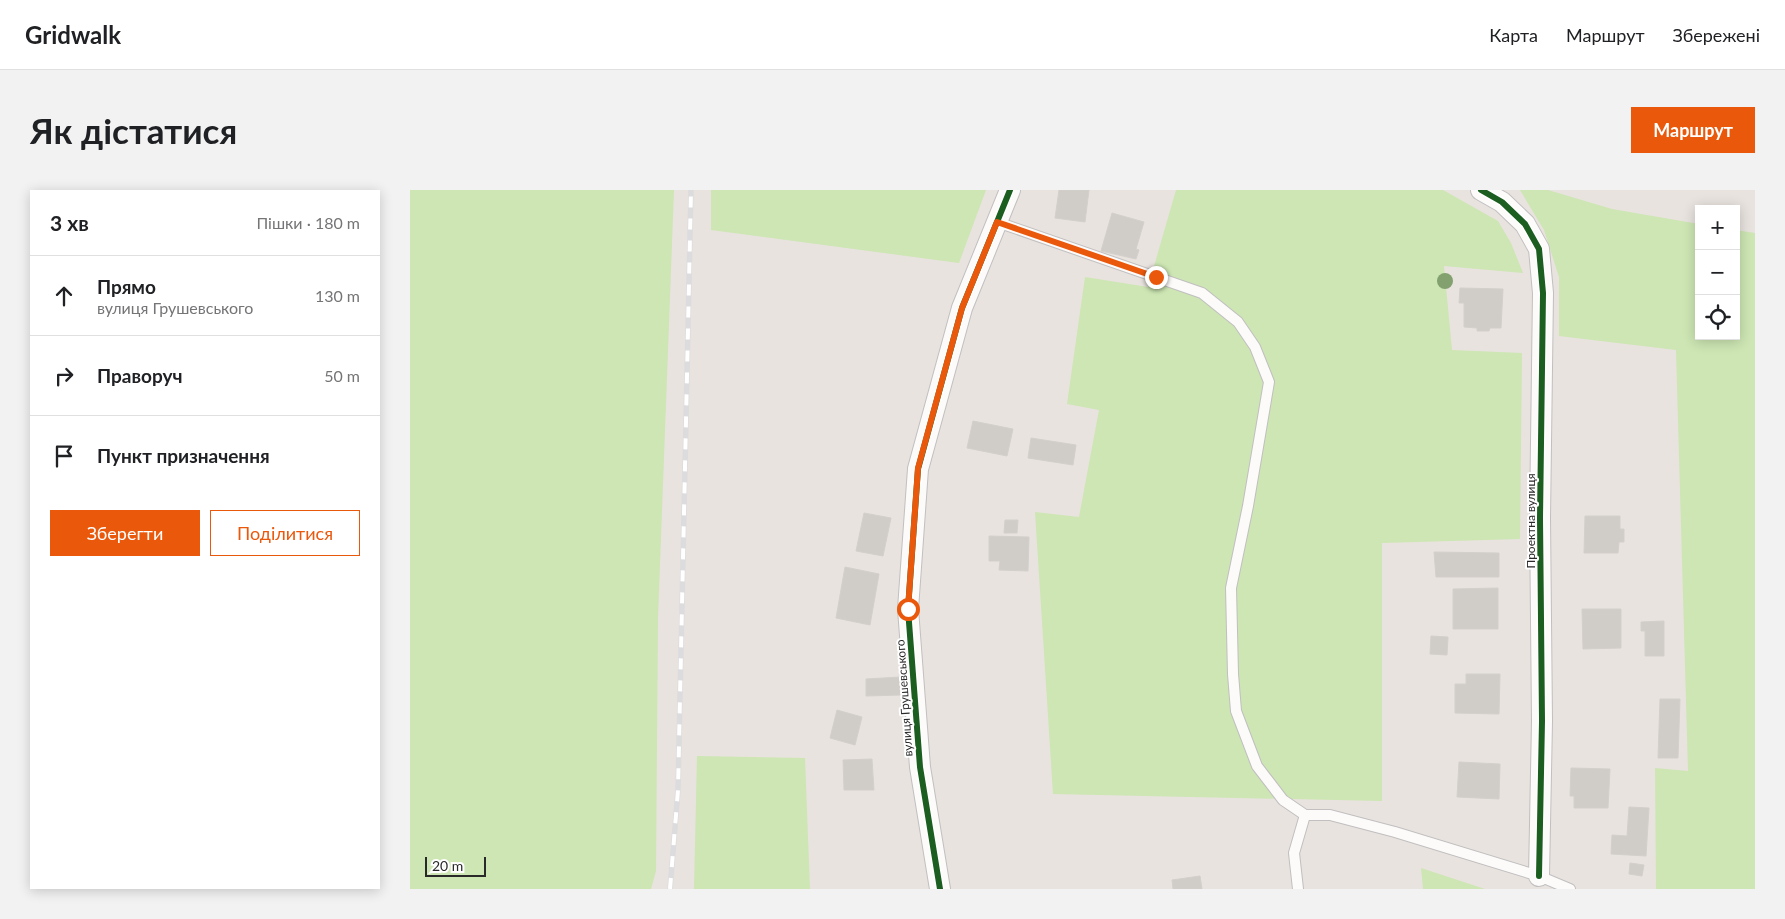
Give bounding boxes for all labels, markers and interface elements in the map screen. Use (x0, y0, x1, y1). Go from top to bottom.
text: Gridwalk (25, 20, 121, 49)
text: Карта (1489, 24, 1538, 46)
text: Маршрут (1566, 24, 1645, 46)
text: Збережені (1673, 24, 1760, 46)
button: Маршрут (1631, 107, 1755, 153)
text: Як дістатися (30, 109, 237, 151)
map controls (1695, 205, 1740, 340)
button: + (1695, 205, 1740, 250)
text: 3 хв (50, 210, 89, 235)
text: Пішки · 180 m (256, 213, 360, 232)
button: − (1695, 250, 1740, 295)
route end (1145, 266, 1168, 289)
text: Прямо (97, 275, 156, 298)
icon: ahead (50, 282, 78, 310)
text: 130 m (315, 286, 360, 305)
button: locate (1695, 295, 1740, 340)
text: вулиця Грушевського (97, 298, 253, 317)
icon: right (50, 362, 78, 390)
text: Праворуч (97, 364, 182, 387)
text: 50 m (324, 366, 360, 385)
icon: arrive (50, 442, 78, 470)
text: Пункт призначення (97, 444, 270, 467)
street label: Проектна вулиця (1523, 473, 1538, 569)
button: Зберегти (50, 510, 200, 556)
button: Поділитися (210, 510, 360, 556)
route start (897, 598, 920, 621)
street label: вулиця Грушевського (892, 639, 916, 757)
scale bar (425, 854, 486, 877)
text: 20 m (432, 857, 463, 874)

